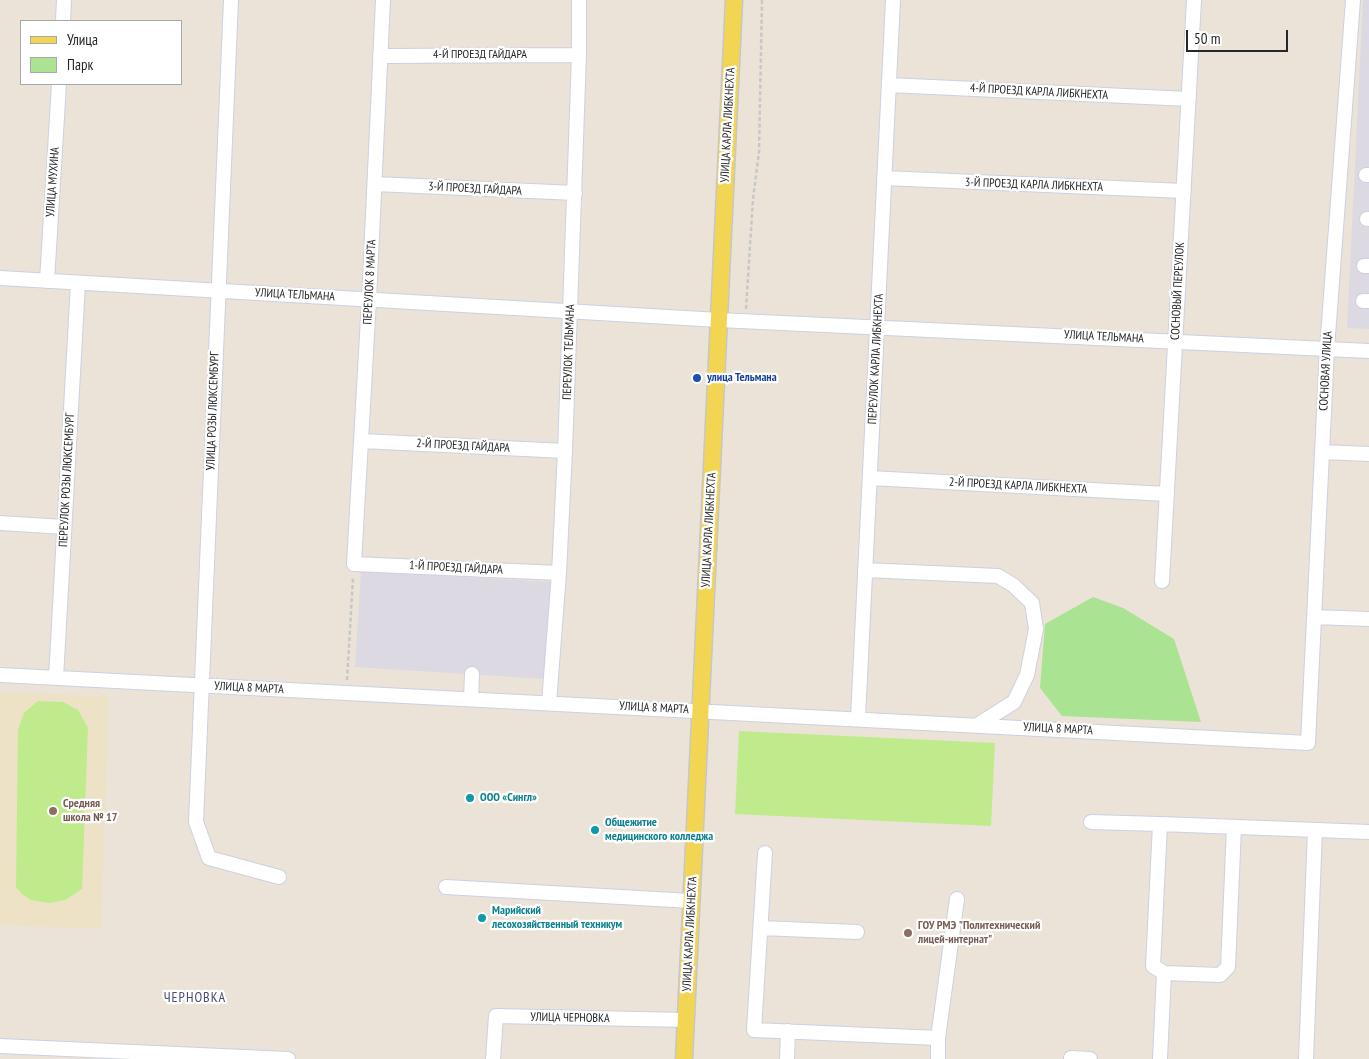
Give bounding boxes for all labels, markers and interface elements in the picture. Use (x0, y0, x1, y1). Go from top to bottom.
legend (20, 20, 182, 85)
scale bar (1189, 20, 1292, 52)
text: 50 m (1194, 29, 1220, 48)
text: Улица (67, 30, 98, 49)
street label: 4-Й ПРОЕЗД ГАЙДАРА (433, 48, 527, 62)
text: Парк (67, 55, 93, 74)
street label: УЛИЦА КАРЛА ЛИБКНЕХТА (718, 67, 738, 183)
street label: 4-Й ПРОЕЗД КАРЛА ЛИБКНЕХТА (970, 81, 1108, 103)
street label: УЛИЦА МУХИНА (43, 147, 63, 217)
street label: 3-Й ПРОЕЗД КАРЛА ЛИБКНЕХТА (965, 175, 1103, 195)
street label: 3-Й ПРОЕЗД ГАЙДАРА (428, 179, 522, 199)
street label: ПЕРЕУЛОК 8 МАРТА (361, 239, 379, 325)
street label: СОСНОВЫЙ ПЕРЕУЛОК (1168, 242, 1188, 340)
street label: УЛИЦА ТЕЛЬМАНА (255, 286, 335, 304)
street label: ПЕРЕУЛОК КАРЛА ЛИБКНЕХТА (865, 293, 887, 425)
street label: ПЕРЕУЛОК ТЕЛЬМАНА (560, 304, 578, 400)
street label: УЛИЦА ТЕЛЬМАНА (1064, 328, 1144, 346)
street label: СОСНОВАЯ УЛИЦА (1317, 331, 1335, 411)
street label: УЛИЦА РОЗЫ ЛЮКСЕМБУРГ (204, 351, 222, 471)
place label: улица Тельмана (707, 371, 777, 385)
marker: улица Тельмана (691, 372, 703, 384)
street label: ПЕРЕУЛОК РОЗЫ ЛЮКСЕМБУРГ (56, 412, 78, 548)
street label: 2-Й ПРОЕЗД ГАЙДАРА (416, 436, 510, 456)
street label: УЛИЦА КАРЛА ЛИБКНЕХТА (699, 472, 719, 588)
street label: 2-Й ПРОЕЗД КАРЛА ЛИБКНЕХТА (949, 475, 1087, 497)
street label: 1-Й ПРОЕЗД ГАЙДАРА (409, 558, 503, 578)
street label: УЛИЦА 8 МАРТА (214, 679, 284, 697)
street label: УЛИЦА 8 МАРТА (619, 699, 689, 717)
street label: УЛИЦА 8 МАРТА (1023, 720, 1093, 738)
place label: ООО «Сингл» (480, 791, 537, 805)
marker: ООО «Сингл» (464, 792, 476, 804)
place label: Средняя школа № 17 (63, 797, 117, 825)
marker: Средняя школа № 17 (47, 805, 59, 817)
place label: Общежитие медицинского колледжа (605, 816, 713, 844)
marker: Общежитие медицинского колледжа (589, 824, 601, 836)
street label: УЛИЦА КАРЛА ЛИБКНЕХТА (680, 876, 700, 992)
place label: Марийский лесохозяйственный техникум (492, 904, 622, 932)
marker: Марийский лесохозяйственный техникум (476, 912, 488, 924)
place label: ГОУ РМЭ "Политехнический лицей-интернат" (918, 919, 1040, 947)
marker: ГОУ РМЭ "Политехнический лицей-интернат" (902, 927, 914, 939)
district label: ЧЕРНОВКА (163, 990, 227, 1006)
street label: УЛИЦА ЧЕРНОВКА (530, 1010, 610, 1026)

